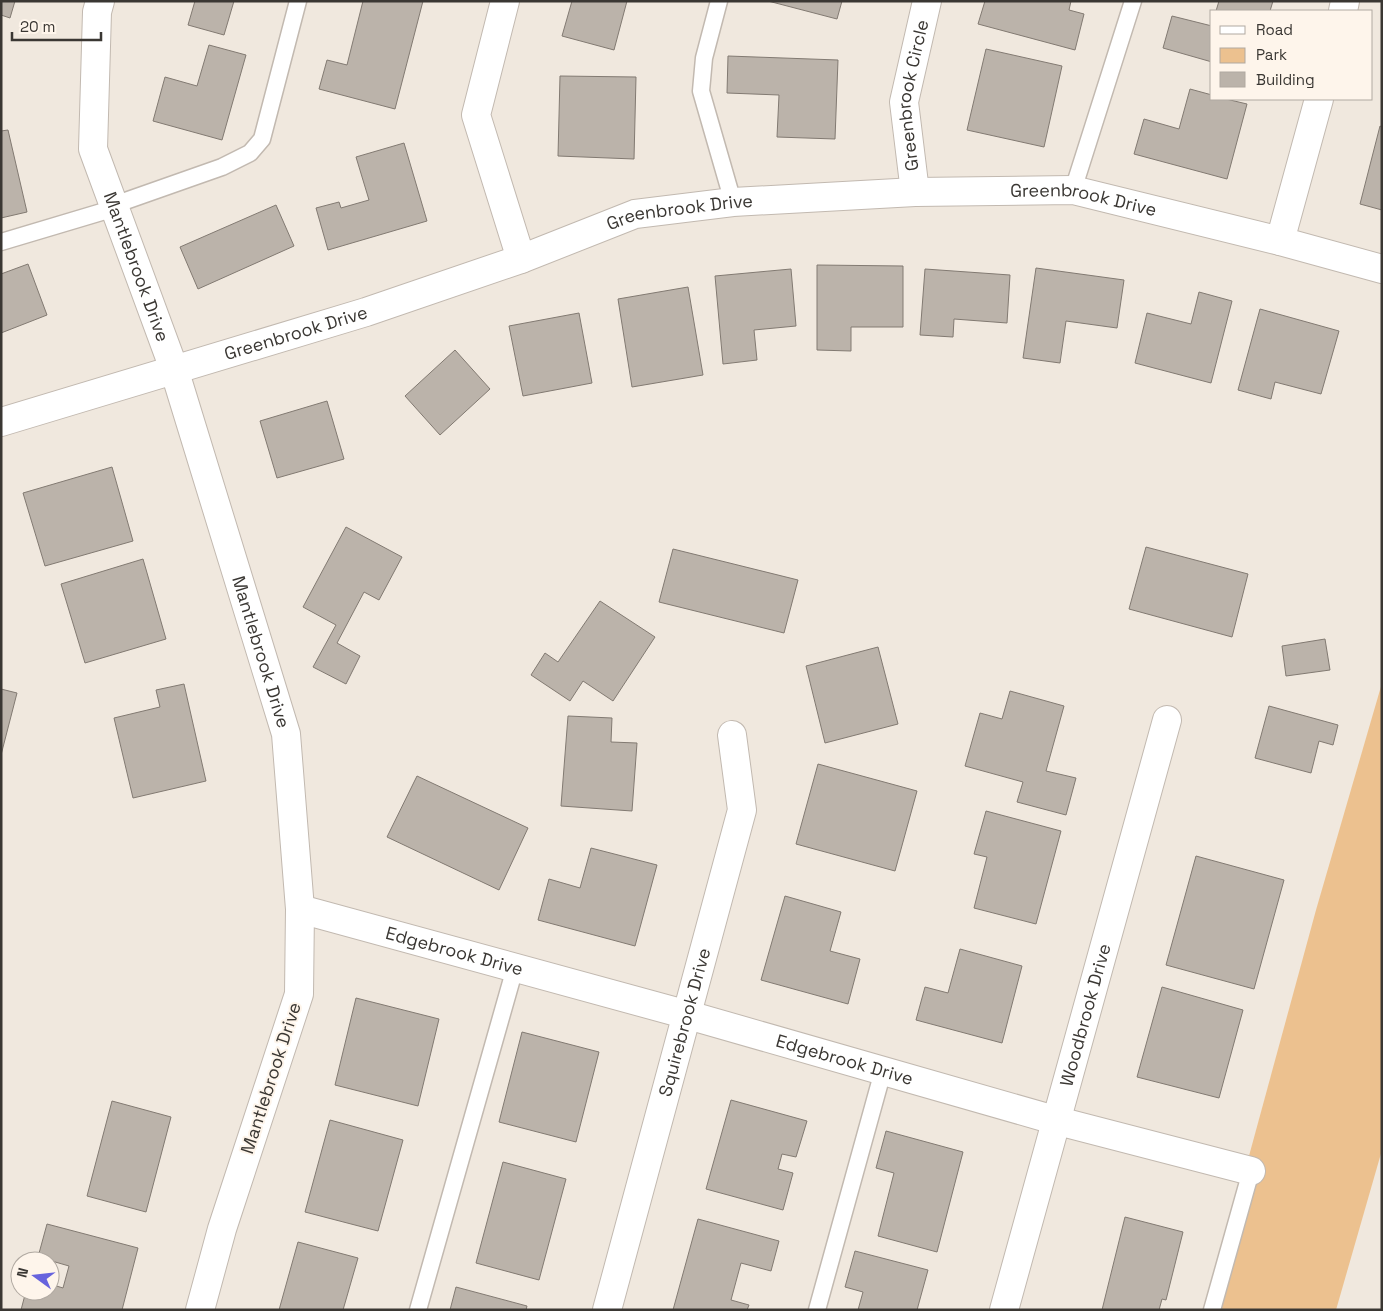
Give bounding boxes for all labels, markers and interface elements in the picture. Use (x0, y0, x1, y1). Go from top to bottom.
scale bar (12, 10, 101, 42)
legend (1210, 10, 1373, 100)
text: 20 m (20, 17, 55, 36)
street label: Greenbrook Circle (892, 17, 933, 172)
text: Road (1256, 20, 1293, 39)
text: Park (1256, 45, 1287, 64)
text: Building (1256, 70, 1315, 89)
street label: Greenbrook Drive (1010, 178, 1159, 221)
street label: Mantlebrook Drive (99, 189, 175, 345)
street label: Greenbrook Drive (603, 189, 754, 235)
street label: Greenbrook Drive (221, 300, 370, 365)
street label: Mantlebrook Drive (227, 573, 295, 731)
street label: Edgebrook Drive (383, 921, 526, 980)
street label: Woodbrook Drive (1054, 941, 1116, 1089)
street label: Squirebrook Drive (653, 945, 715, 1099)
street label: Mantlebrook Drive (235, 999, 306, 1156)
street label: Edgebrook Drive (773, 1029, 916, 1090)
north arrow (10, 1251, 60, 1301)
text: N (13, 1266, 32, 1280)

